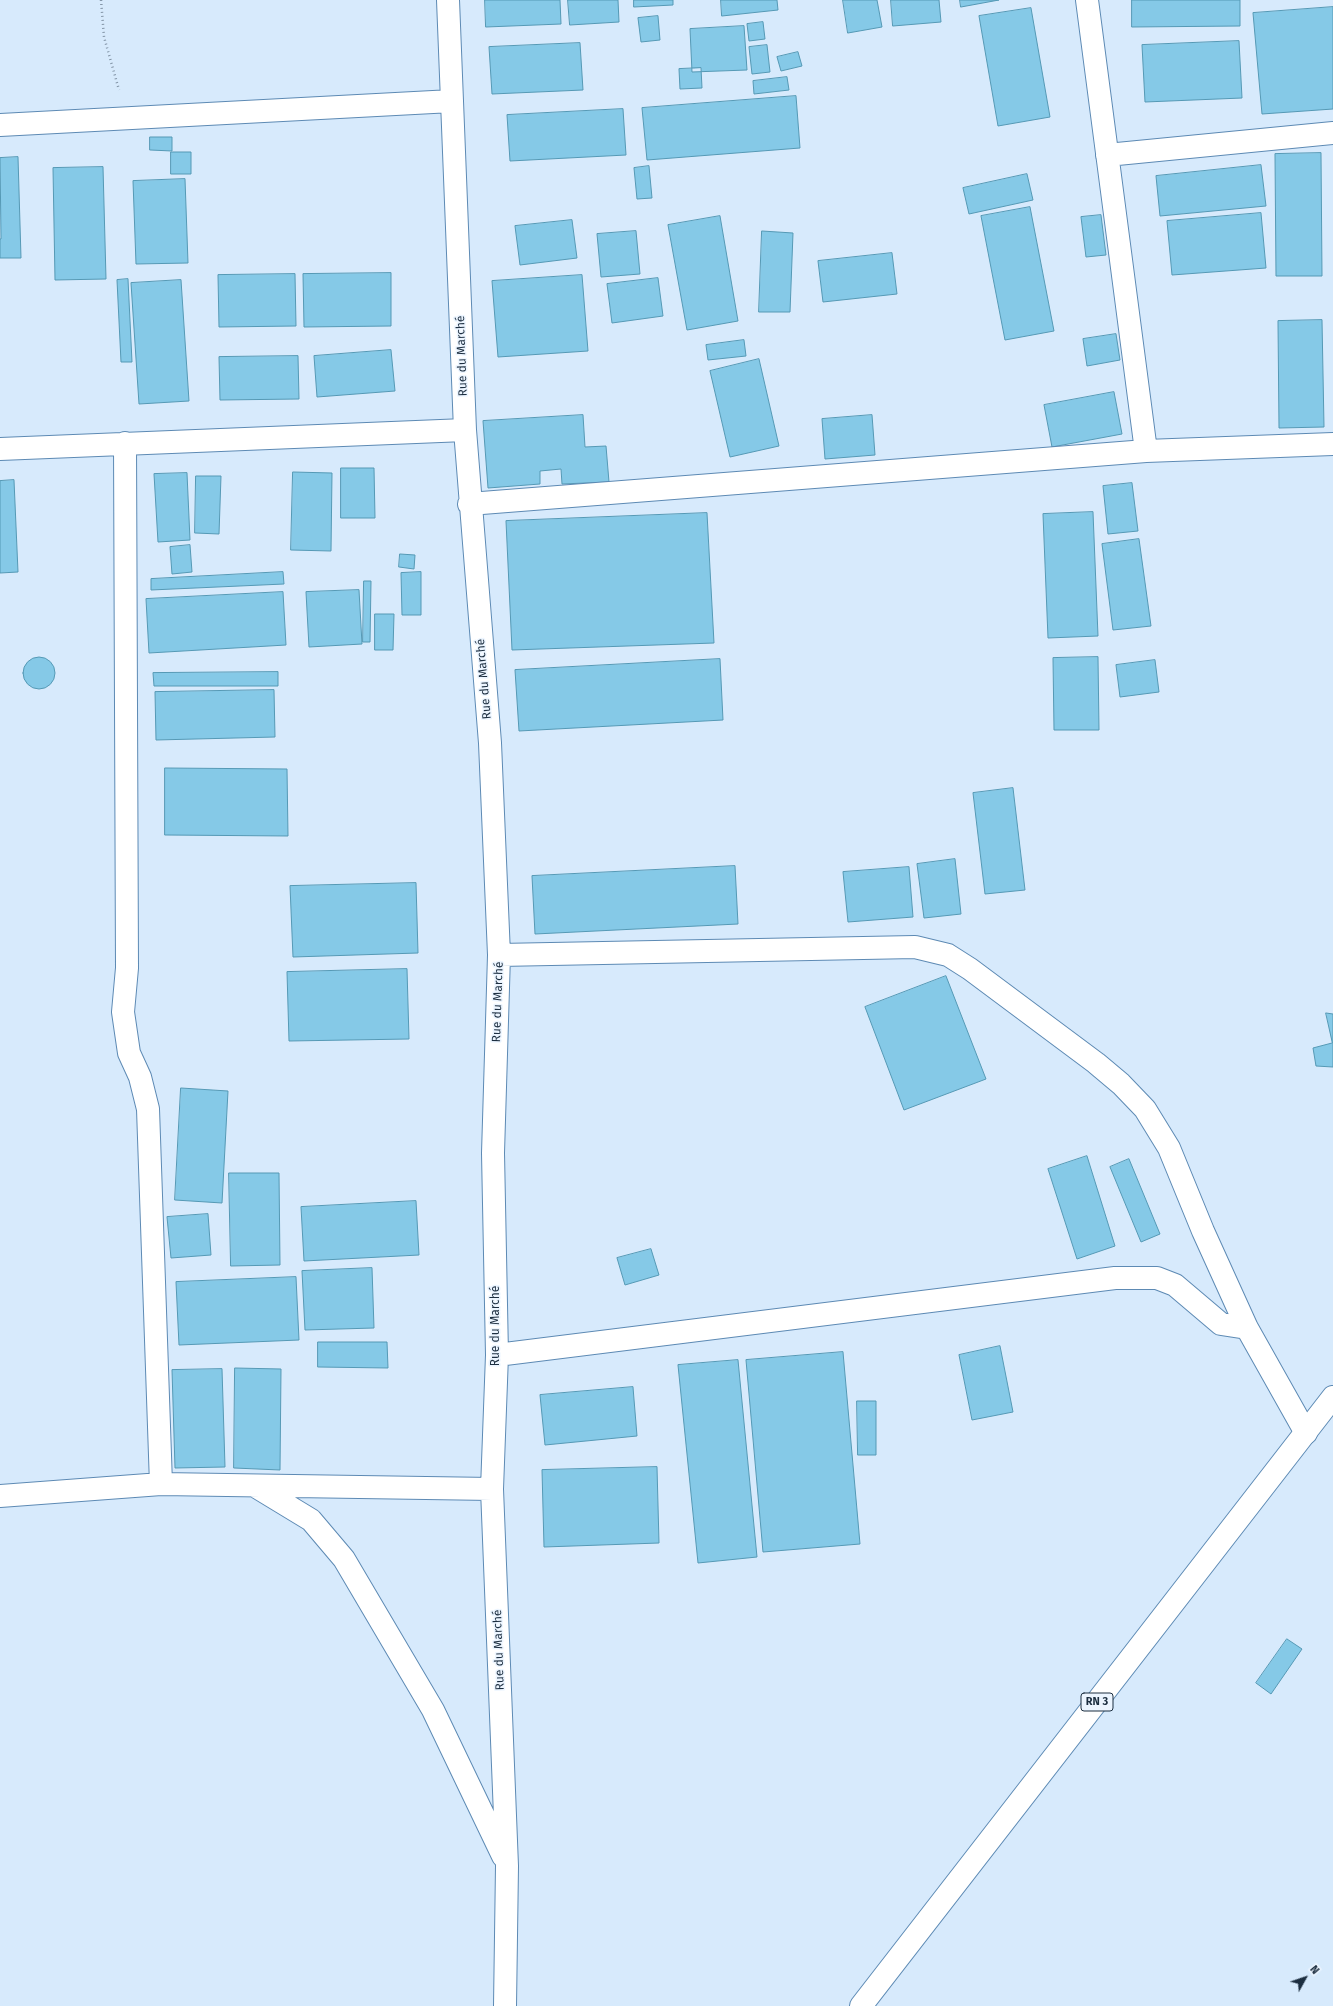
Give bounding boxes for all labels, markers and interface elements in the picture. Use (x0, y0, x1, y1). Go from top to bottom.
street label: Rue du Marché (453, 315, 471, 397)
street label: Rue du Marché (473, 638, 495, 720)
street label: Rue du Marché (489, 961, 507, 1043)
street label: Rue du Marché (489, 1286, 503, 1366)
street label: Rue du Marché (490, 1609, 508, 1691)
road number: RN 3 (1081, 1693, 1113, 1711)
north arrow (1285, 1958, 1325, 1998)
text: N (1307, 1963, 1322, 1977)

